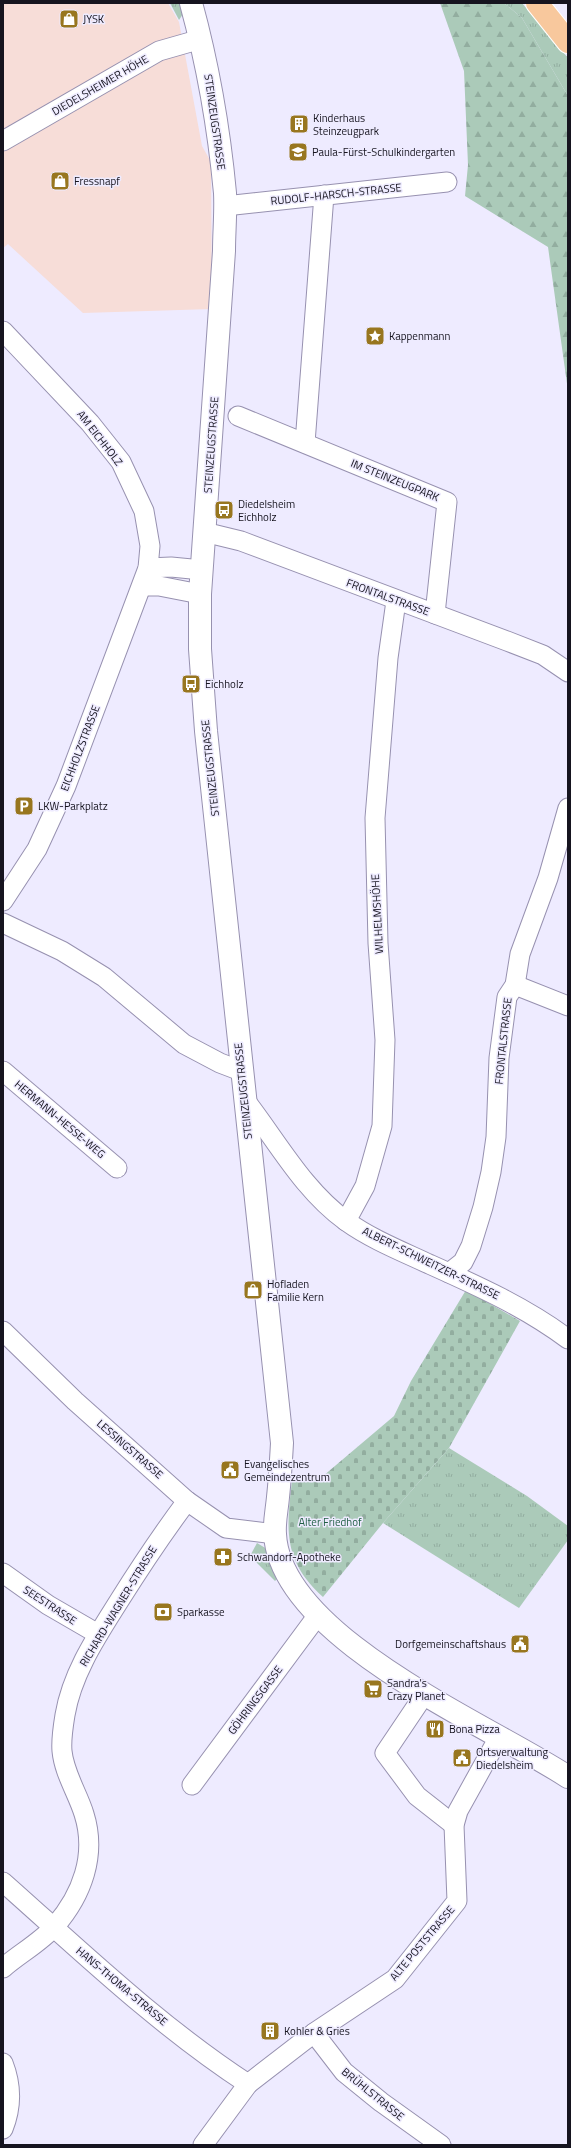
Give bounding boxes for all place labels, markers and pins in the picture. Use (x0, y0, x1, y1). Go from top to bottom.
shop icon: JYSK (58, 8, 80, 30)
place label: JYSK (83, 11, 105, 27)
place label: Kinderhaus Steinzeugpark (313, 110, 380, 139)
building icon: Kinderhaus Steinzeugpark (288, 113, 310, 135)
school or university icon: Paula-Fürst-Schulkindergarten (287, 141, 309, 163)
place label: Paula-Fürst-Schulkindergarten (312, 144, 455, 160)
shop icon: Fressnapf (49, 170, 71, 192)
place label: Fressnapf (74, 173, 120, 189)
place icon: Kappenmann (364, 325, 386, 347)
place label: Kappenmann (389, 328, 450, 344)
place label: Diedelsheim Eichholz (238, 496, 295, 525)
bus stop icon: Diedelsheim Eichholz (213, 499, 235, 521)
bus stop icon: Eichholz (180, 673, 202, 695)
place label: Eichholz (205, 676, 243, 692)
parking icon: LKW-Parkplatz (13, 795, 35, 817)
place label: LKW-Parkplatz (38, 798, 108, 814)
place label: Hofladen Familie Kern (267, 1276, 324, 1305)
shop icon: Hofladen Familie Kern (242, 1279, 264, 1301)
place label: Evangelisches Gemeindezentrum (244, 1456, 330, 1485)
public building icon: Evangelisches Gemeindezentrum (219, 1459, 241, 1481)
pharmacy icon: Schwandorf-Apotheke (212, 1546, 234, 1568)
place label: Schwandorf-Apotheke (237, 1549, 341, 1565)
bank icon: Sparkasse (152, 1601, 174, 1623)
place label: Sparkasse (177, 1604, 225, 1620)
public building icon: Dorfgemeinschaftshaus (509, 1633, 531, 1655)
place label: Dorfgemeinschaftshaus (395, 1636, 506, 1652)
place label: Sandra's Crazy Planet (387, 1675, 445, 1704)
supermarket icon: Sandra's Crazy Planet (362, 1678, 384, 1700)
restaurant icon: Bona Pizza (424, 1718, 446, 1740)
place label: Bona Pizza (449, 1721, 500, 1737)
place label: Ortsverwaltung Diedelsheim (476, 1744, 549, 1773)
public building icon: Ortsverwaltung Diedelsheim (451, 1747, 473, 1769)
building icon: Kohler & Gries (259, 2020, 281, 2042)
place label: Kohler & Gries (284, 2023, 350, 2039)

